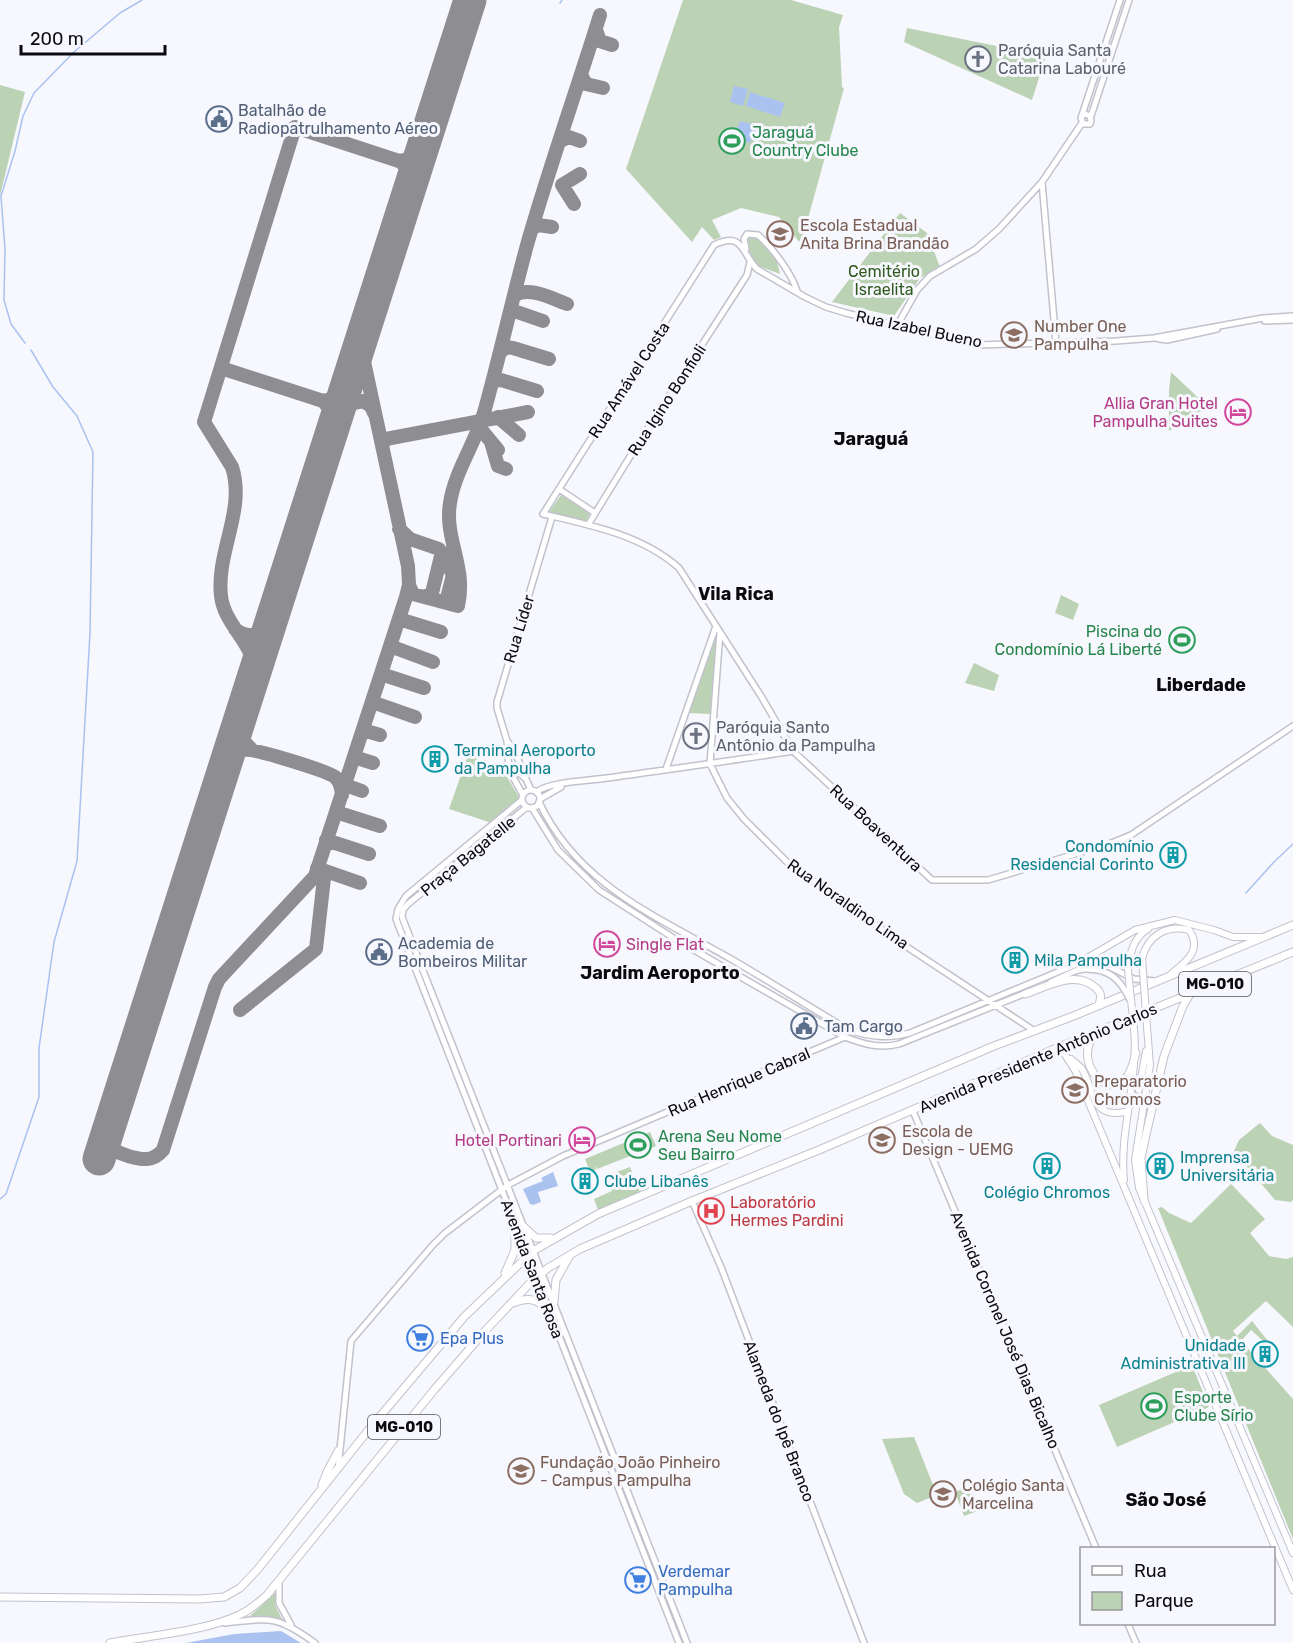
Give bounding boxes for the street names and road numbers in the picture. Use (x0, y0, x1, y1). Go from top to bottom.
street label: Rua Izabel Bueno (854, 306, 984, 352)
street label: Rua Amável Costa (584, 318, 674, 442)
street label: Rua Igino Bonfioli (624, 341, 710, 459)
street label: Rua Líder (500, 593, 538, 665)
street label: Rua Boaventura (826, 780, 926, 876)
street label: Praça Bagatelle (417, 812, 519, 900)
street label: Rua Noraldino Lima (784, 855, 912, 953)
road number: MG-010 (1179, 972, 1251, 996)
street label: Avenida Presidente Antônio Carlos (916, 999, 1160, 1117)
street label: Rua Henrique Cabral (665, 1043, 813, 1121)
street label: Avenida Santa Rosa (497, 1197, 567, 1341)
street label: Avenida Coronel José Dias Bicalho (946, 1208, 1064, 1452)
street label: Alameda do Ipê Branco (739, 1338, 819, 1504)
road number: MG-010 (368, 1415, 440, 1439)

